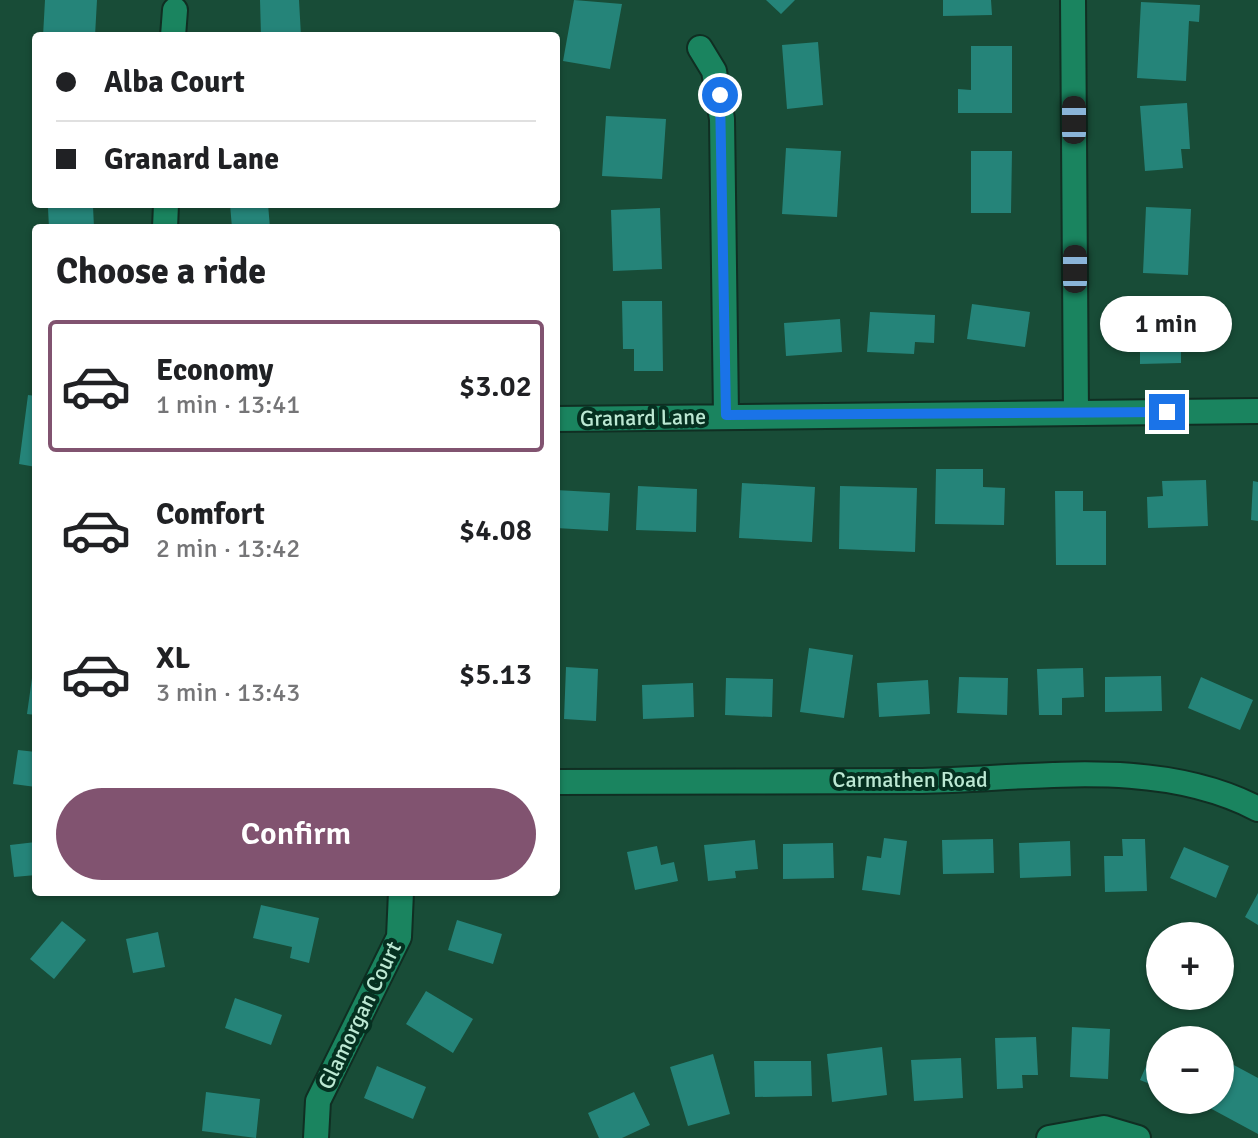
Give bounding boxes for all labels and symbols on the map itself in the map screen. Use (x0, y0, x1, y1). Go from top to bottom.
route start (702, 77, 738, 113)
car (1062, 96, 1086, 144)
car (1063, 245, 1087, 293)
callout: 1 min (1101, 296, 1233, 352)
route end (1149, 394, 1185, 430)
street label: Granard Lane (580, 403, 706, 432)
street label: Carmathen Road (832, 766, 988, 793)
street label: Glamorgan Court (312, 937, 407, 1094)

